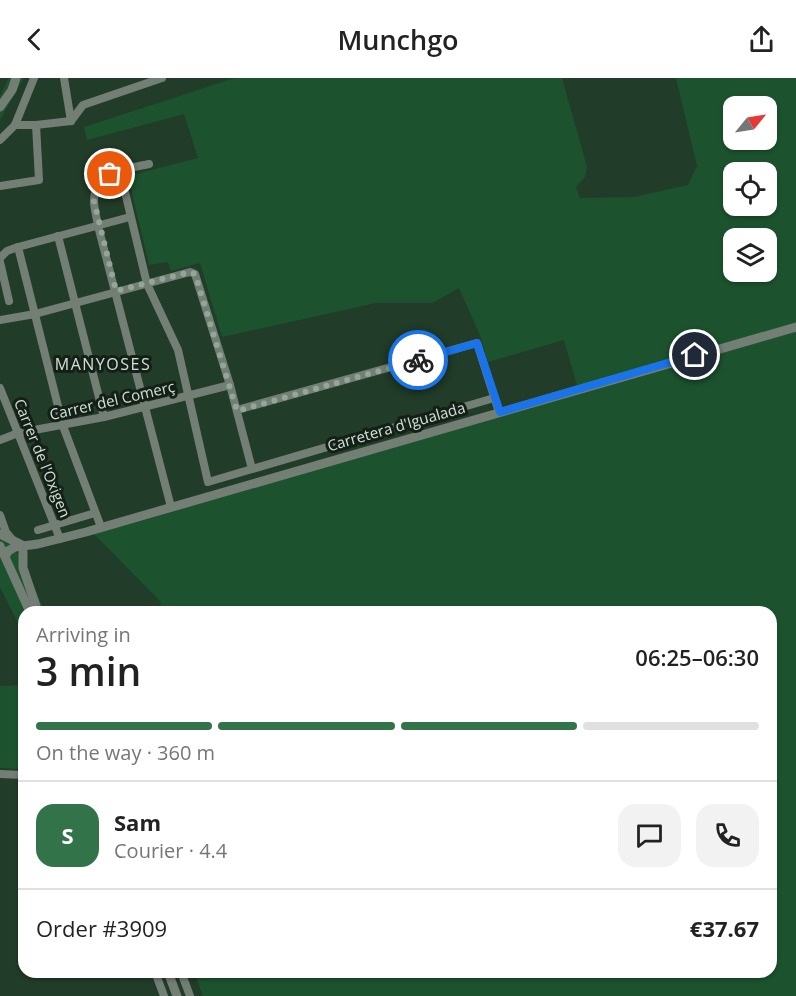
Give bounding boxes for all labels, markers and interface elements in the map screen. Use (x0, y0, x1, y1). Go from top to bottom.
text: Munchgo (337, 21, 459, 58)
icon: back (18, 23, 51, 56)
icon: share (745, 23, 778, 56)
north arrow (723, 96, 777, 150)
map controls (723, 96, 777, 282)
pin (84, 148, 135, 199)
icon: bag (93, 157, 126, 190)
button: locate (723, 162, 777, 216)
button: layers (723, 228, 777, 282)
pin (669, 329, 720, 380)
courier (388, 330, 448, 390)
icon: home (678, 338, 711, 371)
icon: bike (402, 344, 435, 377)
district label: MANYOSES (55, 353, 151, 375)
street label: Carrer del Comerç (47, 376, 177, 424)
street label: Carrer de l'Oxigen (10, 396, 76, 520)
street label: Carretera d'Igualada (325, 397, 467, 455)
text: Arriving in (36, 621, 131, 648)
text: 06:25–06:30 (635, 642, 759, 672)
text: 3 min (36, 644, 141, 697)
text: On the way · 360 m (36, 739, 215, 766)
button: chat (618, 804, 681, 867)
button: phone (696, 804, 759, 867)
text: Sam (114, 807, 161, 837)
text: S (61, 820, 74, 850)
text: Courier · 4.4 (114, 837, 227, 864)
text: Order #3909 (36, 913, 167, 943)
text: €37.67 (690, 913, 759, 943)

